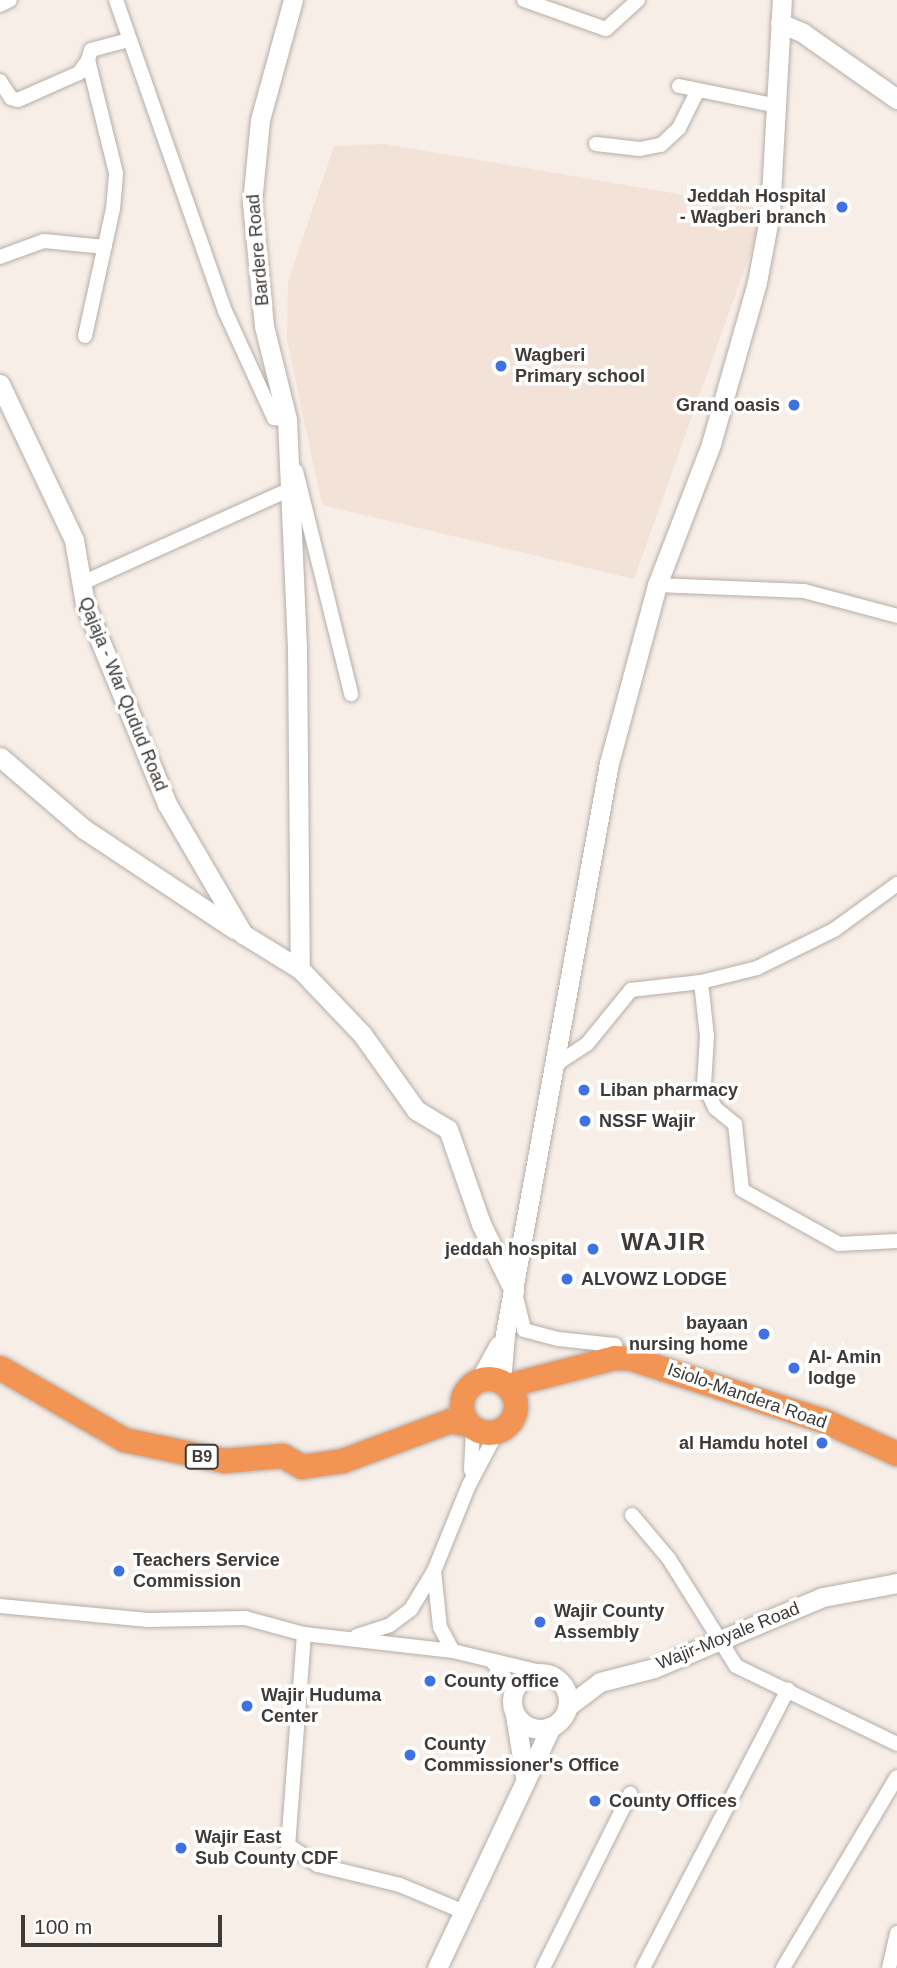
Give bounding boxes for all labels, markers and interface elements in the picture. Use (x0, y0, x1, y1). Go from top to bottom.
place label: Jeddah Hospital - Wagberi branch (680, 186, 826, 228)
street label: Bardere Road (242, 193, 274, 307)
marker: Jeddah Hospital - Wagberi branch (832, 197, 852, 217)
place label: Wagberi Primary school (515, 345, 645, 388)
marker: Wagberi Primary school (493, 358, 509, 374)
place label: Grand oasis (676, 394, 780, 416)
marker: Grand oasis (786, 397, 802, 413)
street label: Qajaja - War Qudud Road (74, 594, 172, 794)
place label: Liban pharmacy (600, 1079, 738, 1101)
marker: Liban pharmacy (574, 1080, 594, 1100)
place label: NSSF Wajir (599, 1110, 695, 1132)
marker: NSSF Wajir (577, 1113, 593, 1129)
district label: WAJIR (622, 1228, 706, 1256)
place label: jeddah hospital (445, 1238, 577, 1260)
marker: jeddah hospital (583, 1239, 603, 1259)
place label: ALVOWZ LODGE (581, 1268, 727, 1290)
marker: ALVOWZ LODGE (559, 1271, 575, 1287)
place label: bayaan nursing home (629, 1313, 748, 1356)
marker: bayaan nursing home (754, 1324, 774, 1344)
place label: Al- Amin lodge (808, 1347, 882, 1390)
street label: Isiolo-Mandera Road (664, 1359, 830, 1433)
marker: Al- Amin lodge (786, 1360, 802, 1376)
place label: al Hamdu hotel (679, 1432, 808, 1454)
marker: al Hamdu hotel (814, 1435, 830, 1451)
road number: B9 (184, 1444, 220, 1470)
place label: Teachers Service Commission (133, 1550, 280, 1592)
marker: Teachers Service Commission (111, 1563, 127, 1579)
street label: Wajir-Moyale Road (653, 1597, 803, 1675)
place label: Wajir County Assembly (554, 1601, 664, 1644)
marker: Wajir County Assembly (532, 1614, 548, 1630)
place label: County office (444, 1670, 559, 1692)
marker: County office (422, 1673, 438, 1689)
place label: Wajir Huduma Center (261, 1685, 381, 1728)
marker: Wajir Huduma Center (239, 1698, 255, 1714)
place label: County Commissioner's Office (424, 1734, 619, 1776)
marker: County Commissioner's Office (402, 1747, 418, 1763)
place label: County Offices (609, 1790, 737, 1812)
marker: County Offices (587, 1793, 603, 1809)
place label: Wajir East Sub County CDF (195, 1827, 338, 1870)
marker: Wajir East Sub County CDF (173, 1840, 189, 1856)
scale bar (24, 1902, 226, 1946)
text: 100 m (34, 1915, 92, 1938)

